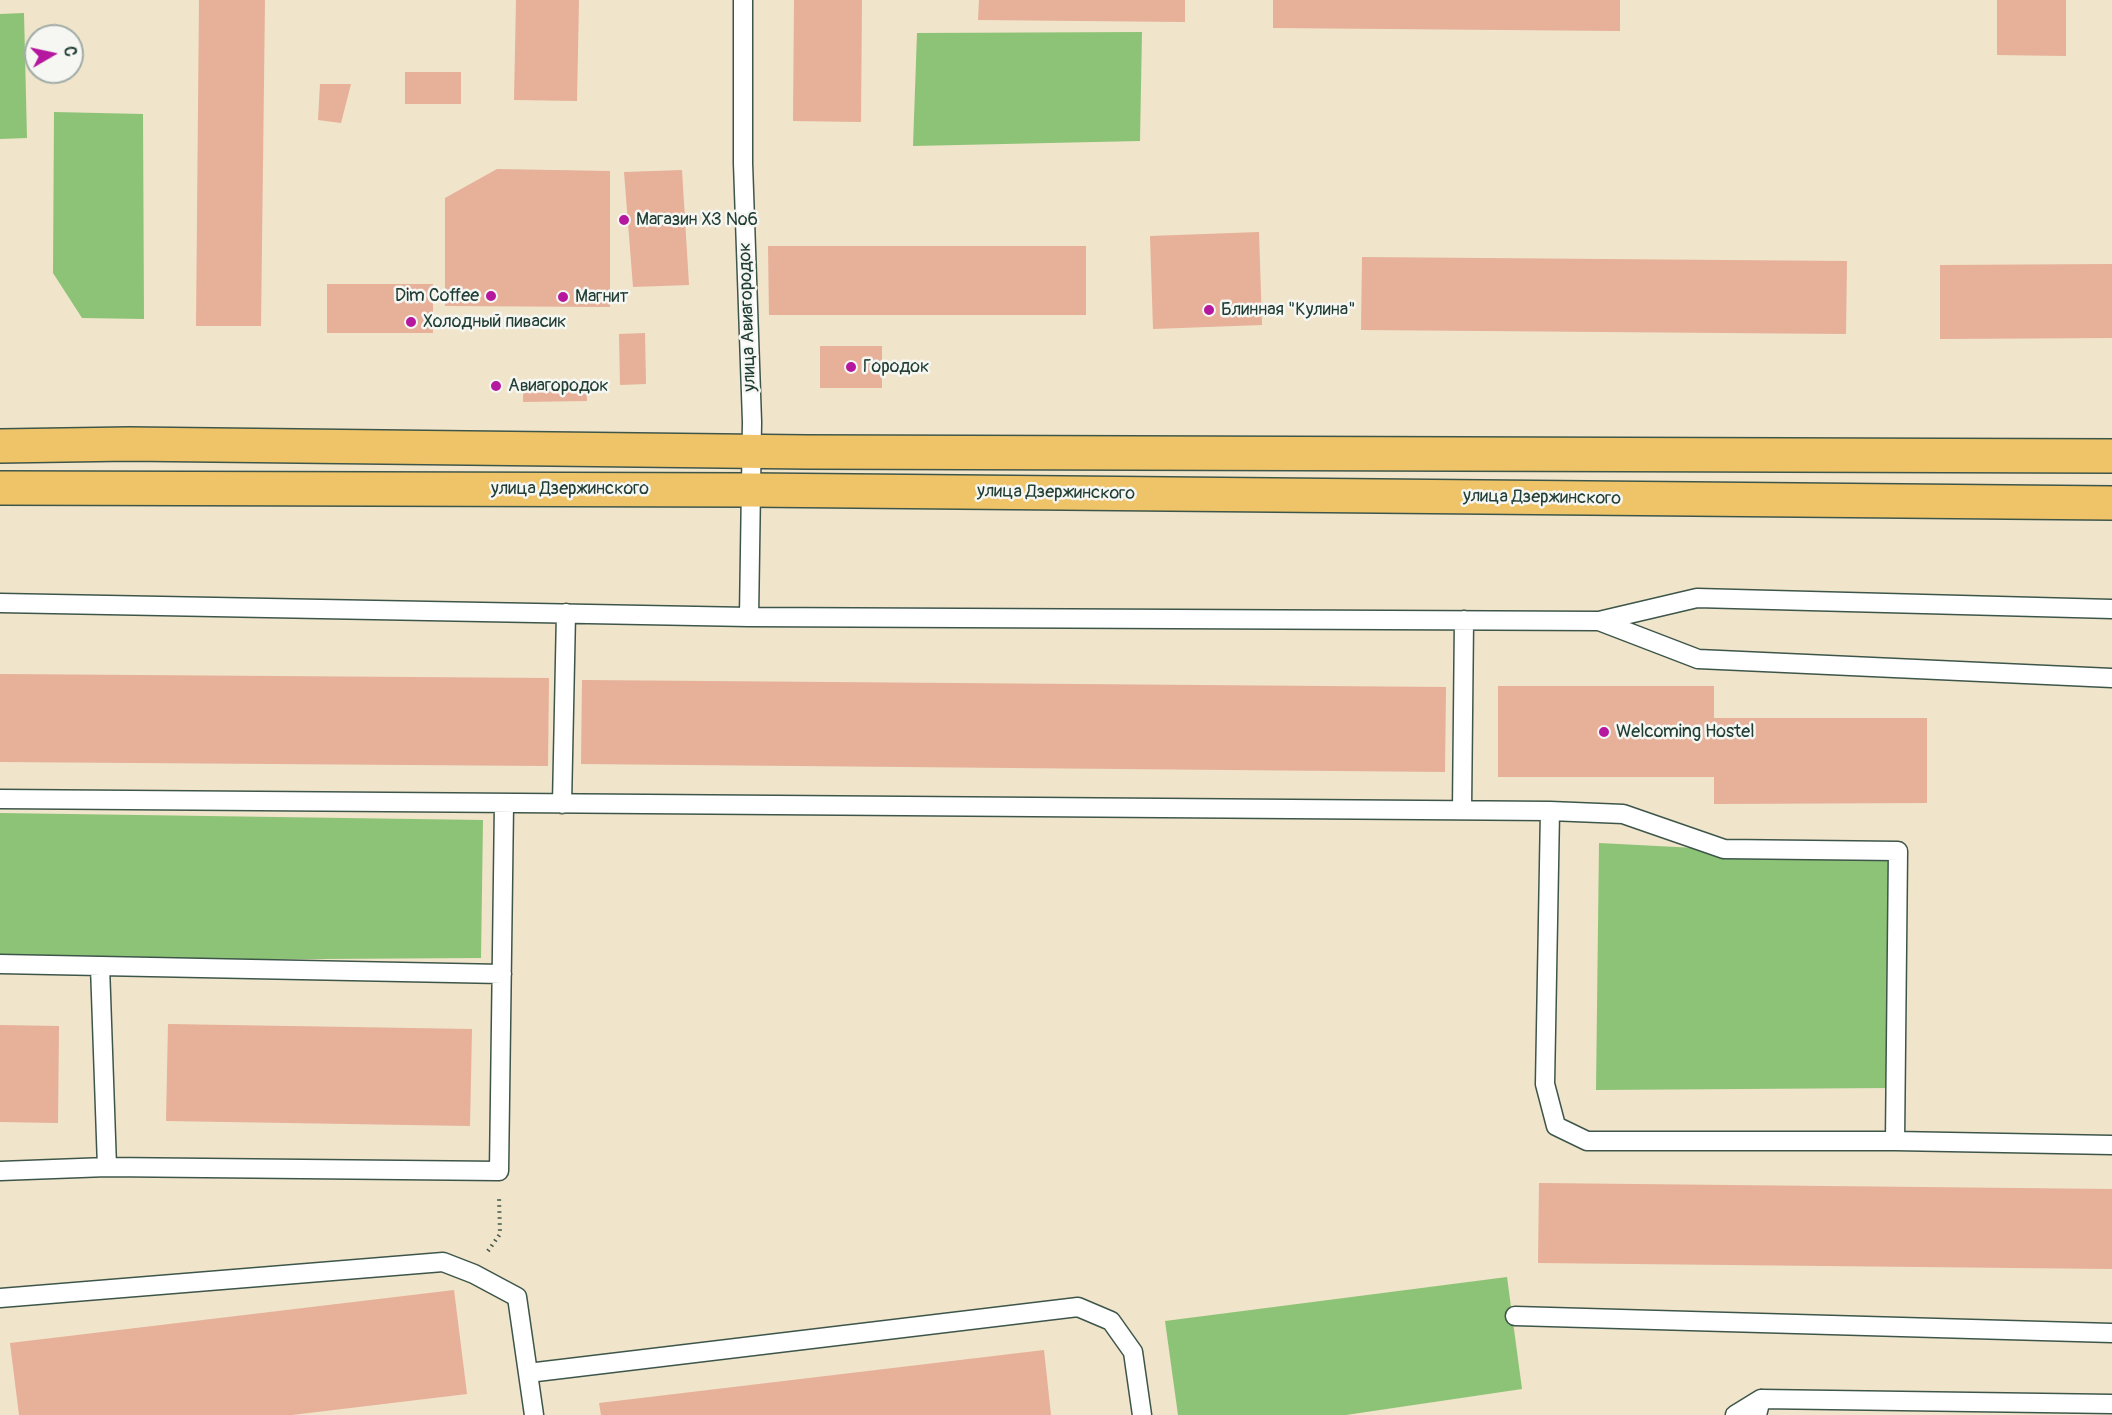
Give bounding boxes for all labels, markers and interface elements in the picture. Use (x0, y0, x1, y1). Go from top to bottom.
north arrow (24, 24, 84, 84)
text: С (59, 45, 80, 58)
place label: Магазин ХЗ №6 (636, 209, 758, 231)
marker: Магазин ХЗ №6 (617, 213, 631, 227)
street label: улица Авиагородок (735, 242, 761, 392)
place label: Dim Coffee (395, 285, 479, 307)
place label: Магнит (575, 286, 628, 308)
marker: Dim Coffee (484, 289, 498, 303)
marker: Магнит (556, 290, 570, 304)
place label: Блинная "Кулина" (1221, 299, 1355, 321)
marker: Блинная "Кулина" (1202, 303, 1216, 317)
place label: Холодный пивасик (423, 311, 566, 333)
marker: Холодный пивасик (404, 315, 418, 329)
place label: Городок (863, 356, 929, 378)
marker: Городок (844, 360, 858, 374)
place label: Авиагородок (508, 375, 609, 397)
marker: Авиагородок (489, 379, 503, 393)
street label: улица Дзержинского (491, 478, 649, 500)
street label: улица Дзержинского (977, 481, 1135, 505)
street label: улица Дзержинского (1463, 486, 1621, 510)
place label: Welcoming Hostel (1616, 721, 1754, 743)
marker: Welcoming Hostel (1597, 725, 1611, 739)

